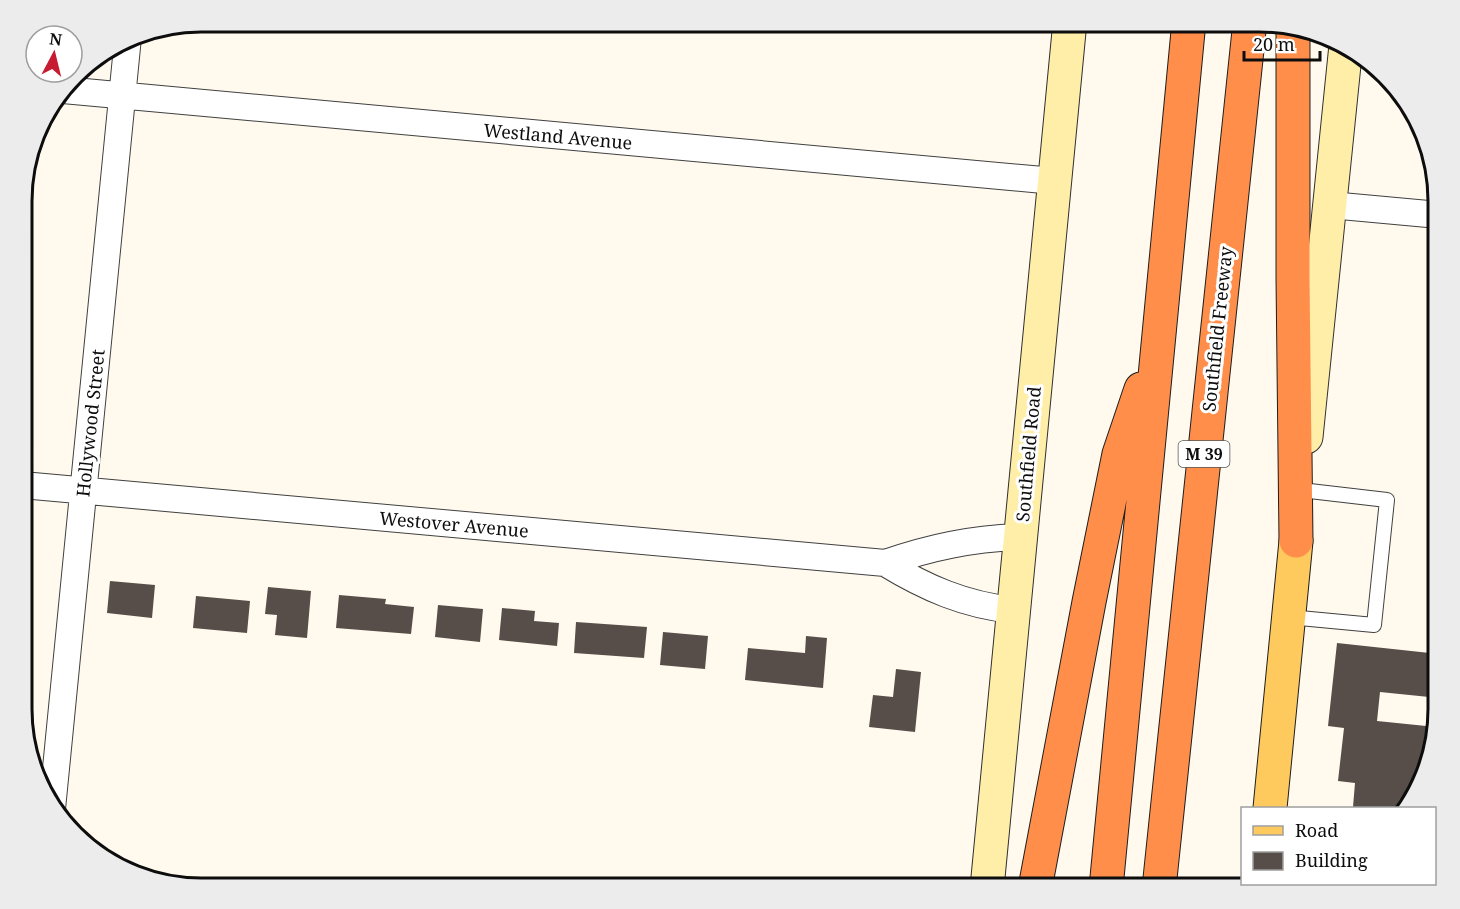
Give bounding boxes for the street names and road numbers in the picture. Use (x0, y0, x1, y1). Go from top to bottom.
street label: Westland Avenue (483, 118, 633, 154)
street label: Southfield Freeway (1196, 244, 1238, 413)
street label: Hollywood Street (70, 348, 110, 498)
street label: Southfield Road (1010, 385, 1046, 523)
road number: M 39 (1178, 441, 1230, 467)
street label: Westover Avenue (378, 506, 530, 542)

